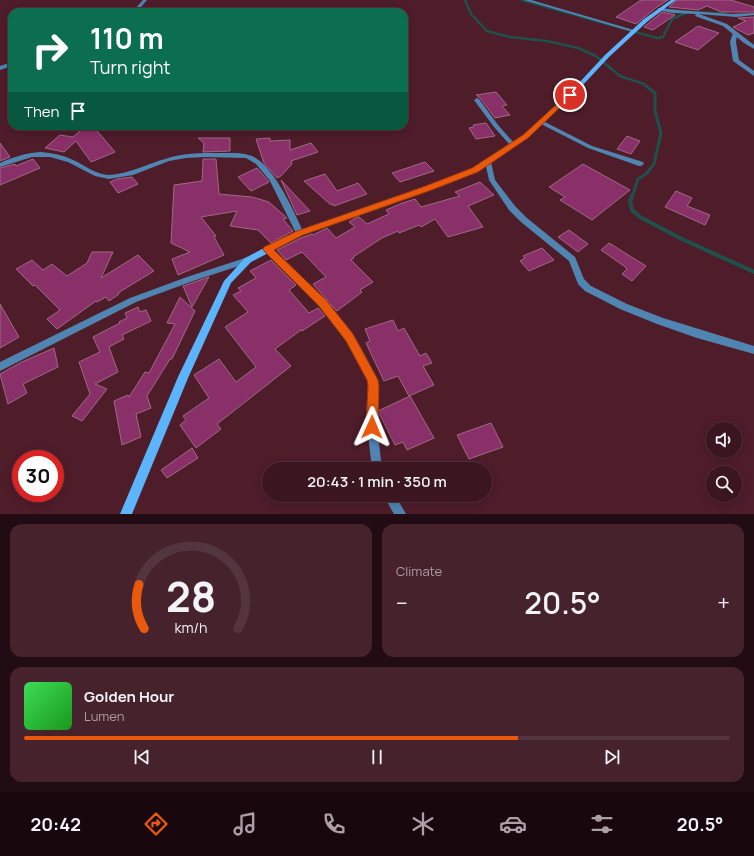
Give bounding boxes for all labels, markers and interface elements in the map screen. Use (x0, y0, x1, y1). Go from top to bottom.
text: 110 m (90, 19, 164, 57)
icon: right (24, 24, 76, 76)
text: Turn right (90, 55, 171, 79)
pin (553, 78, 587, 112)
icon: arrive (559, 84, 581, 106)
icon: arrive (67, 100, 89, 122)
text: Then (24, 101, 59, 122)
position arrow (351, 406, 393, 448)
map controls (706, 422, 742, 502)
button: sound (706, 422, 742, 458)
speed limit sign: 30 (12, 450, 64, 502)
button: search (706, 466, 742, 502)
text: 20:43 · 1 min · 350 m (307, 471, 447, 492)
text: Climate (396, 562, 442, 580)
text: 28 (166, 567, 216, 623)
text: 20.5° (524, 582, 601, 623)
text: − (396, 588, 408, 618)
text: + (717, 588, 730, 618)
text: km/h (174, 617, 208, 636)
text: Golden Hour (84, 686, 174, 707)
text: Lumen (84, 707, 124, 725)
icon: previous (131, 746, 153, 768)
icon: pause (366, 746, 388, 768)
icon: next (601, 746, 623, 768)
icon: directions (142, 810, 170, 838)
icon: music (231, 810, 259, 838)
icon: phone (320, 810, 348, 838)
icon: climate (409, 810, 437, 838)
icon: car (499, 810, 527, 838)
icon: filters (588, 810, 616, 838)
text: 20:42 (31, 812, 81, 836)
text: 20.5° (677, 812, 723, 836)

